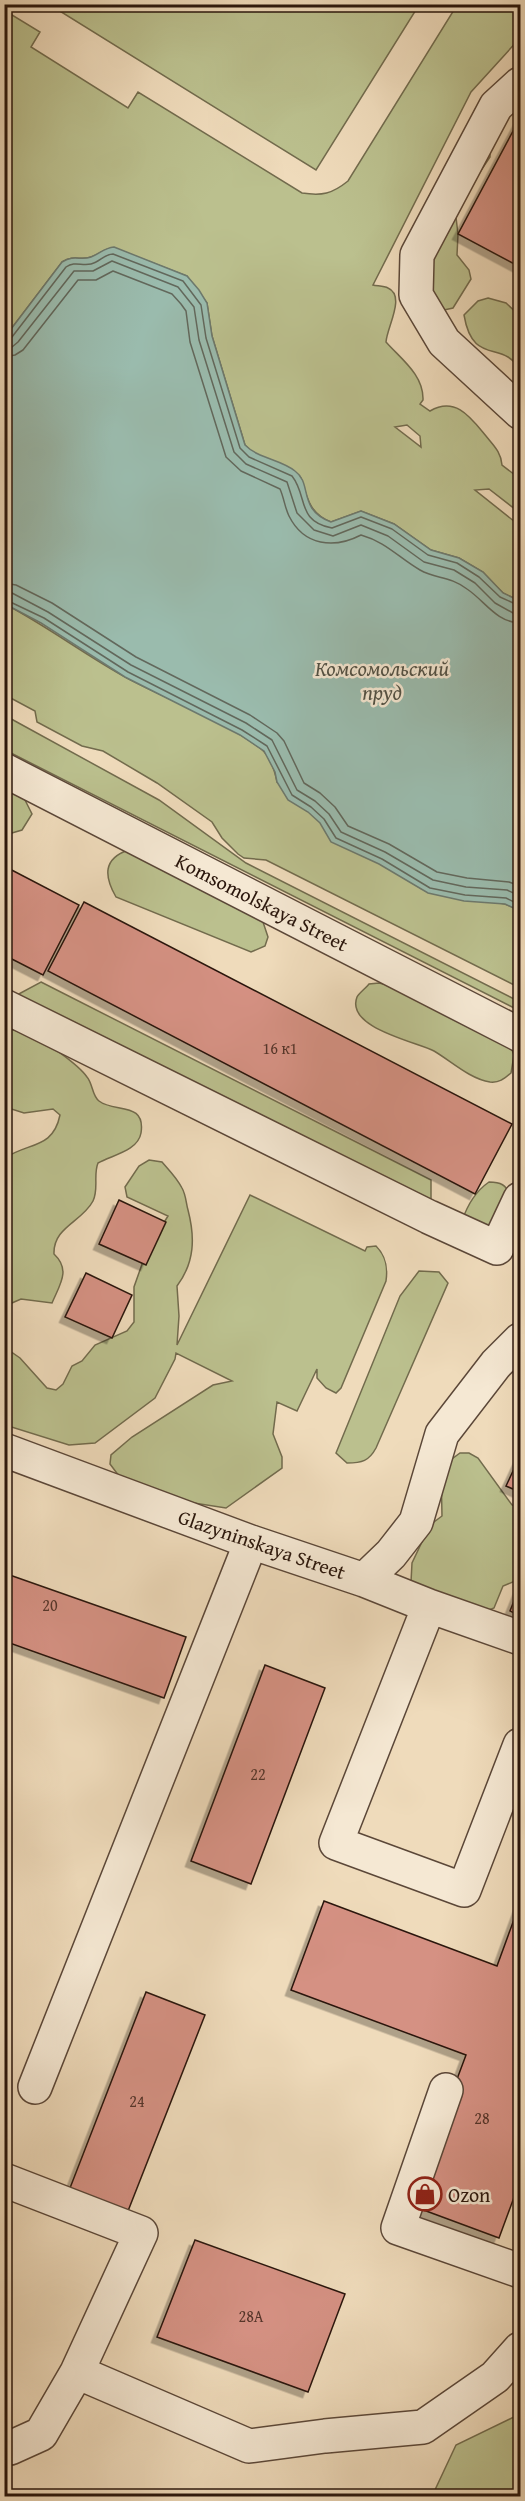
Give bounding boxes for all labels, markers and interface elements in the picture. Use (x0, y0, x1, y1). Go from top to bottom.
water label: Комсомольский пруд (315, 653, 449, 708)
street label: Komsomolskaya Street (171, 846, 353, 958)
house number: 16 к1 (262, 1036, 298, 1060)
street label: Glazyninskaya Street (174, 1502, 350, 1586)
house number: 20 (42, 1593, 58, 1617)
house number: 22 (250, 1762, 266, 1786)
house number: 24 (129, 2089, 145, 2113)
house number: 28 (474, 2106, 490, 2130)
shop icon: Ozon (407, 2176, 443, 2212)
place label: Ozon (448, 2180, 490, 2209)
house number: 28А (238, 2304, 264, 2328)

